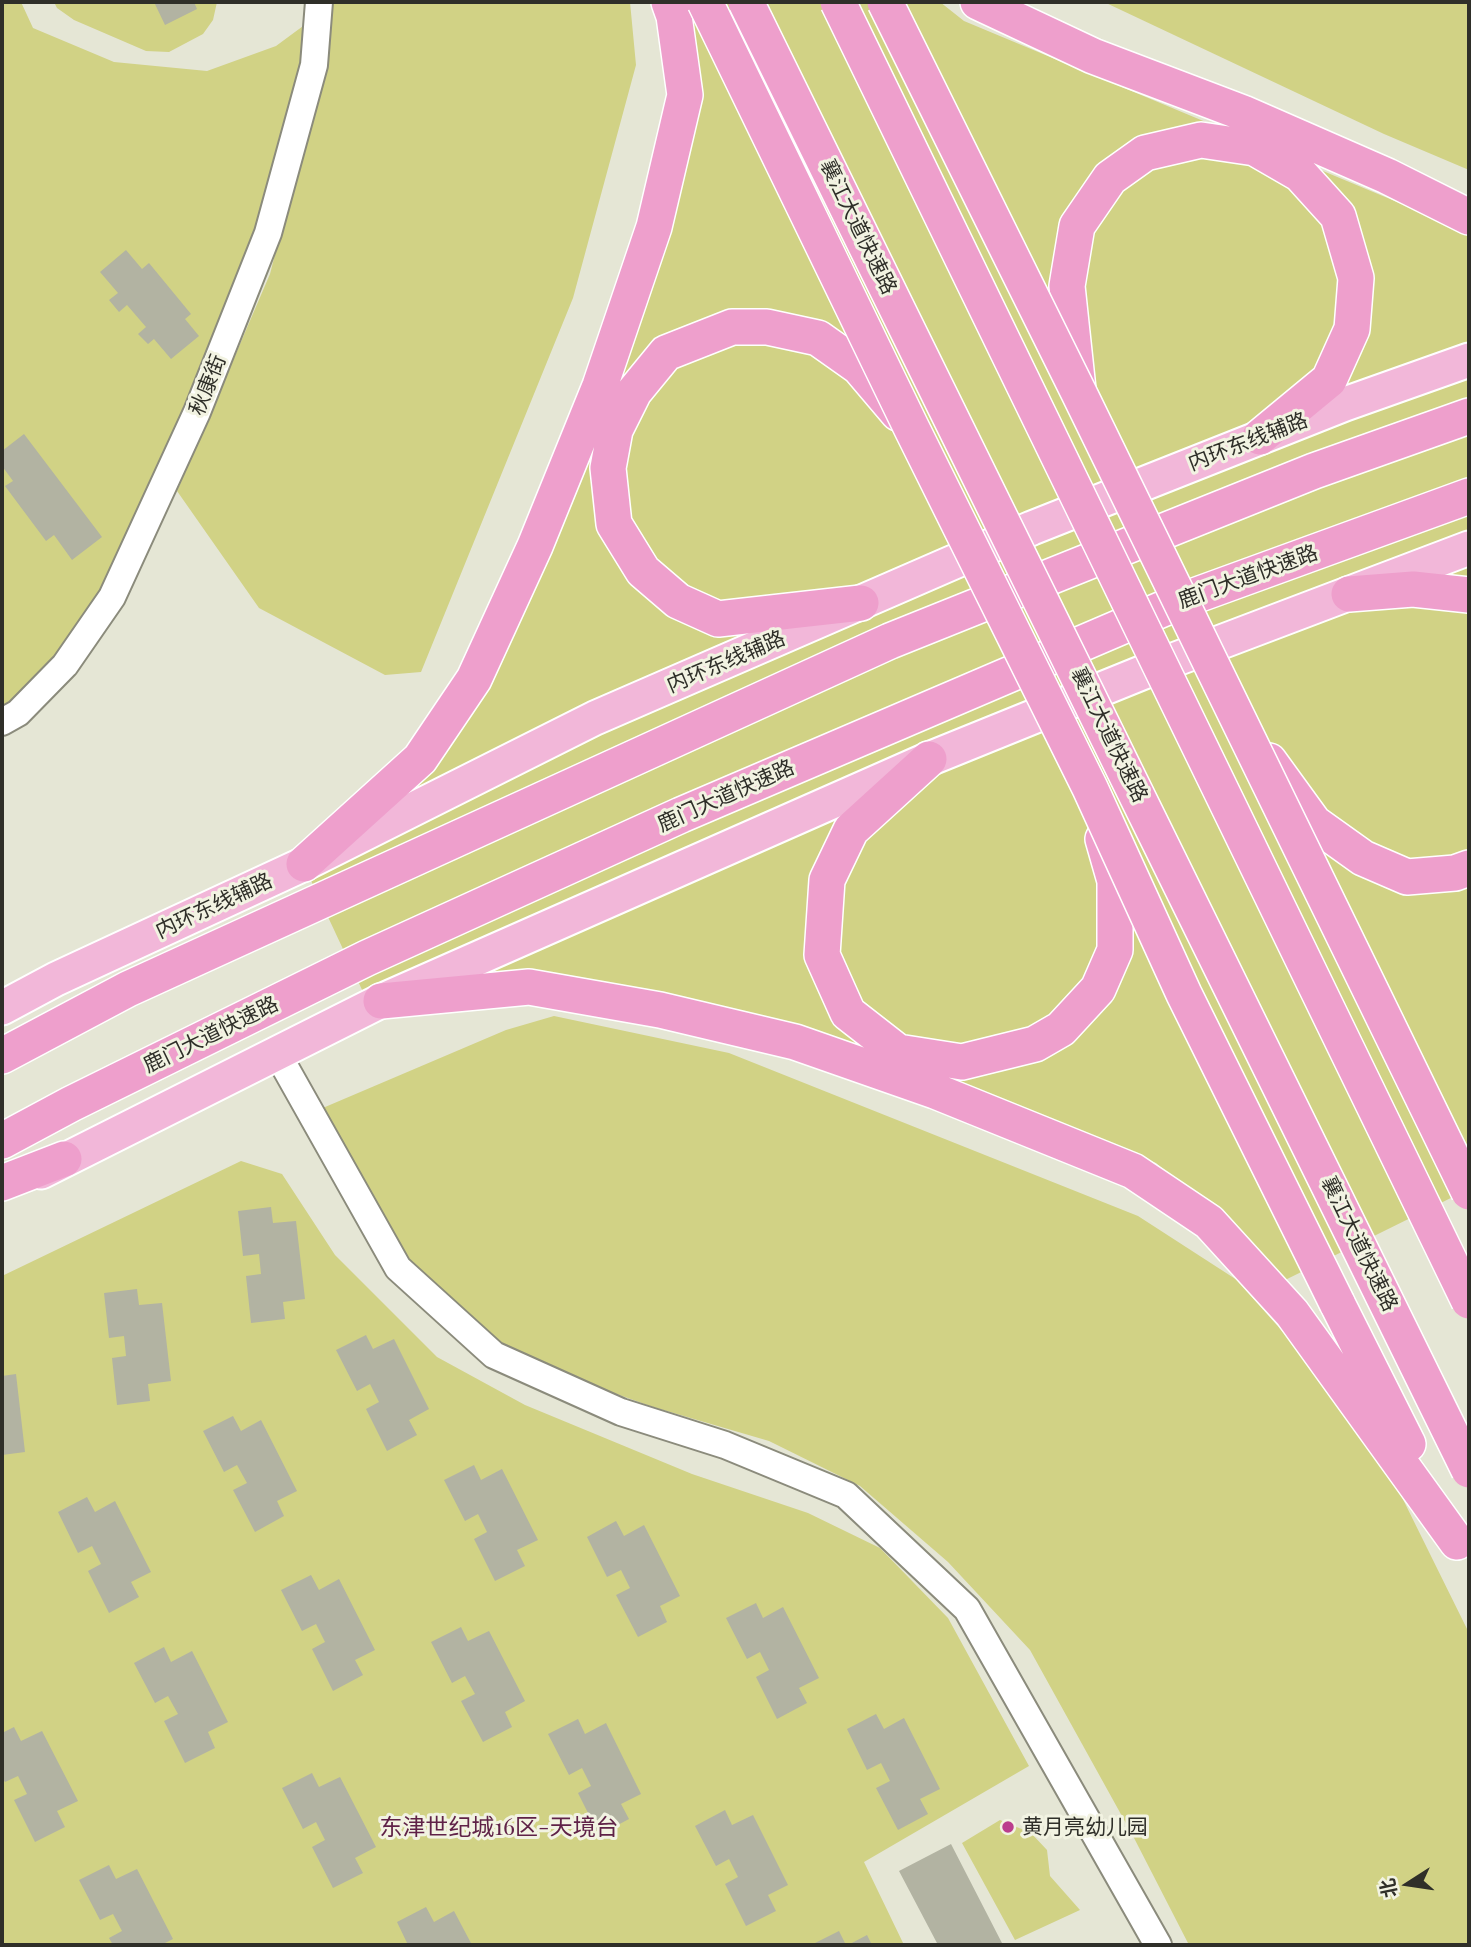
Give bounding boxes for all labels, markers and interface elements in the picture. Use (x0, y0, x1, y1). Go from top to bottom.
street label: 襄江大道快速路 (814, 155, 902, 299)
street label: 秋康街 (185, 351, 231, 419)
street label: 内环东线辅路 (1185, 408, 1311, 476)
street label: 鹿门大道快速路 (1175, 540, 1321, 614)
street label: 内环东线辅路 (663, 626, 789, 698)
street label: 襄江大道快速路 (1065, 663, 1153, 807)
street label: 鹿门大道快速路 (654, 755, 798, 837)
street label: 内环东线辅路 (152, 868, 276, 944)
street label: 鹿门大道快速路 (139, 991, 283, 1079)
street label: 襄江大道快速路 (1315, 1172, 1403, 1316)
district label: 东津世纪城16区-天境台 (380, 1814, 618, 1842)
place label: 黄月亮幼儿园 (1022, 1814, 1148, 1840)
marker: 黄月亮幼儿园 (1000, 1819, 1016, 1835)
north arrow (1373, 1849, 1443, 1919)
text: 北 (1373, 1876, 1402, 1900)

